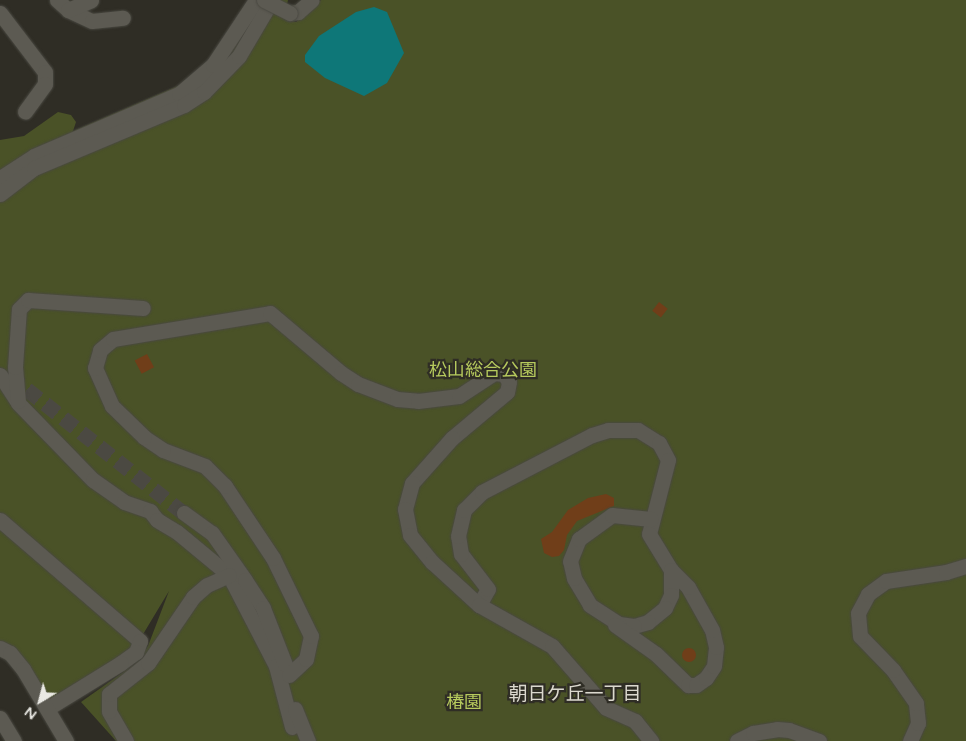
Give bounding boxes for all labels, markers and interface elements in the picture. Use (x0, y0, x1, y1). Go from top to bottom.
park label: 松山総合公園 (429, 359, 537, 381)
north arrow (15, 676, 65, 726)
district label: 朝日ケ丘一丁目 (509, 684, 641, 706)
park label: 椿園 (446, 691, 482, 713)
text: N (21, 703, 40, 724)

